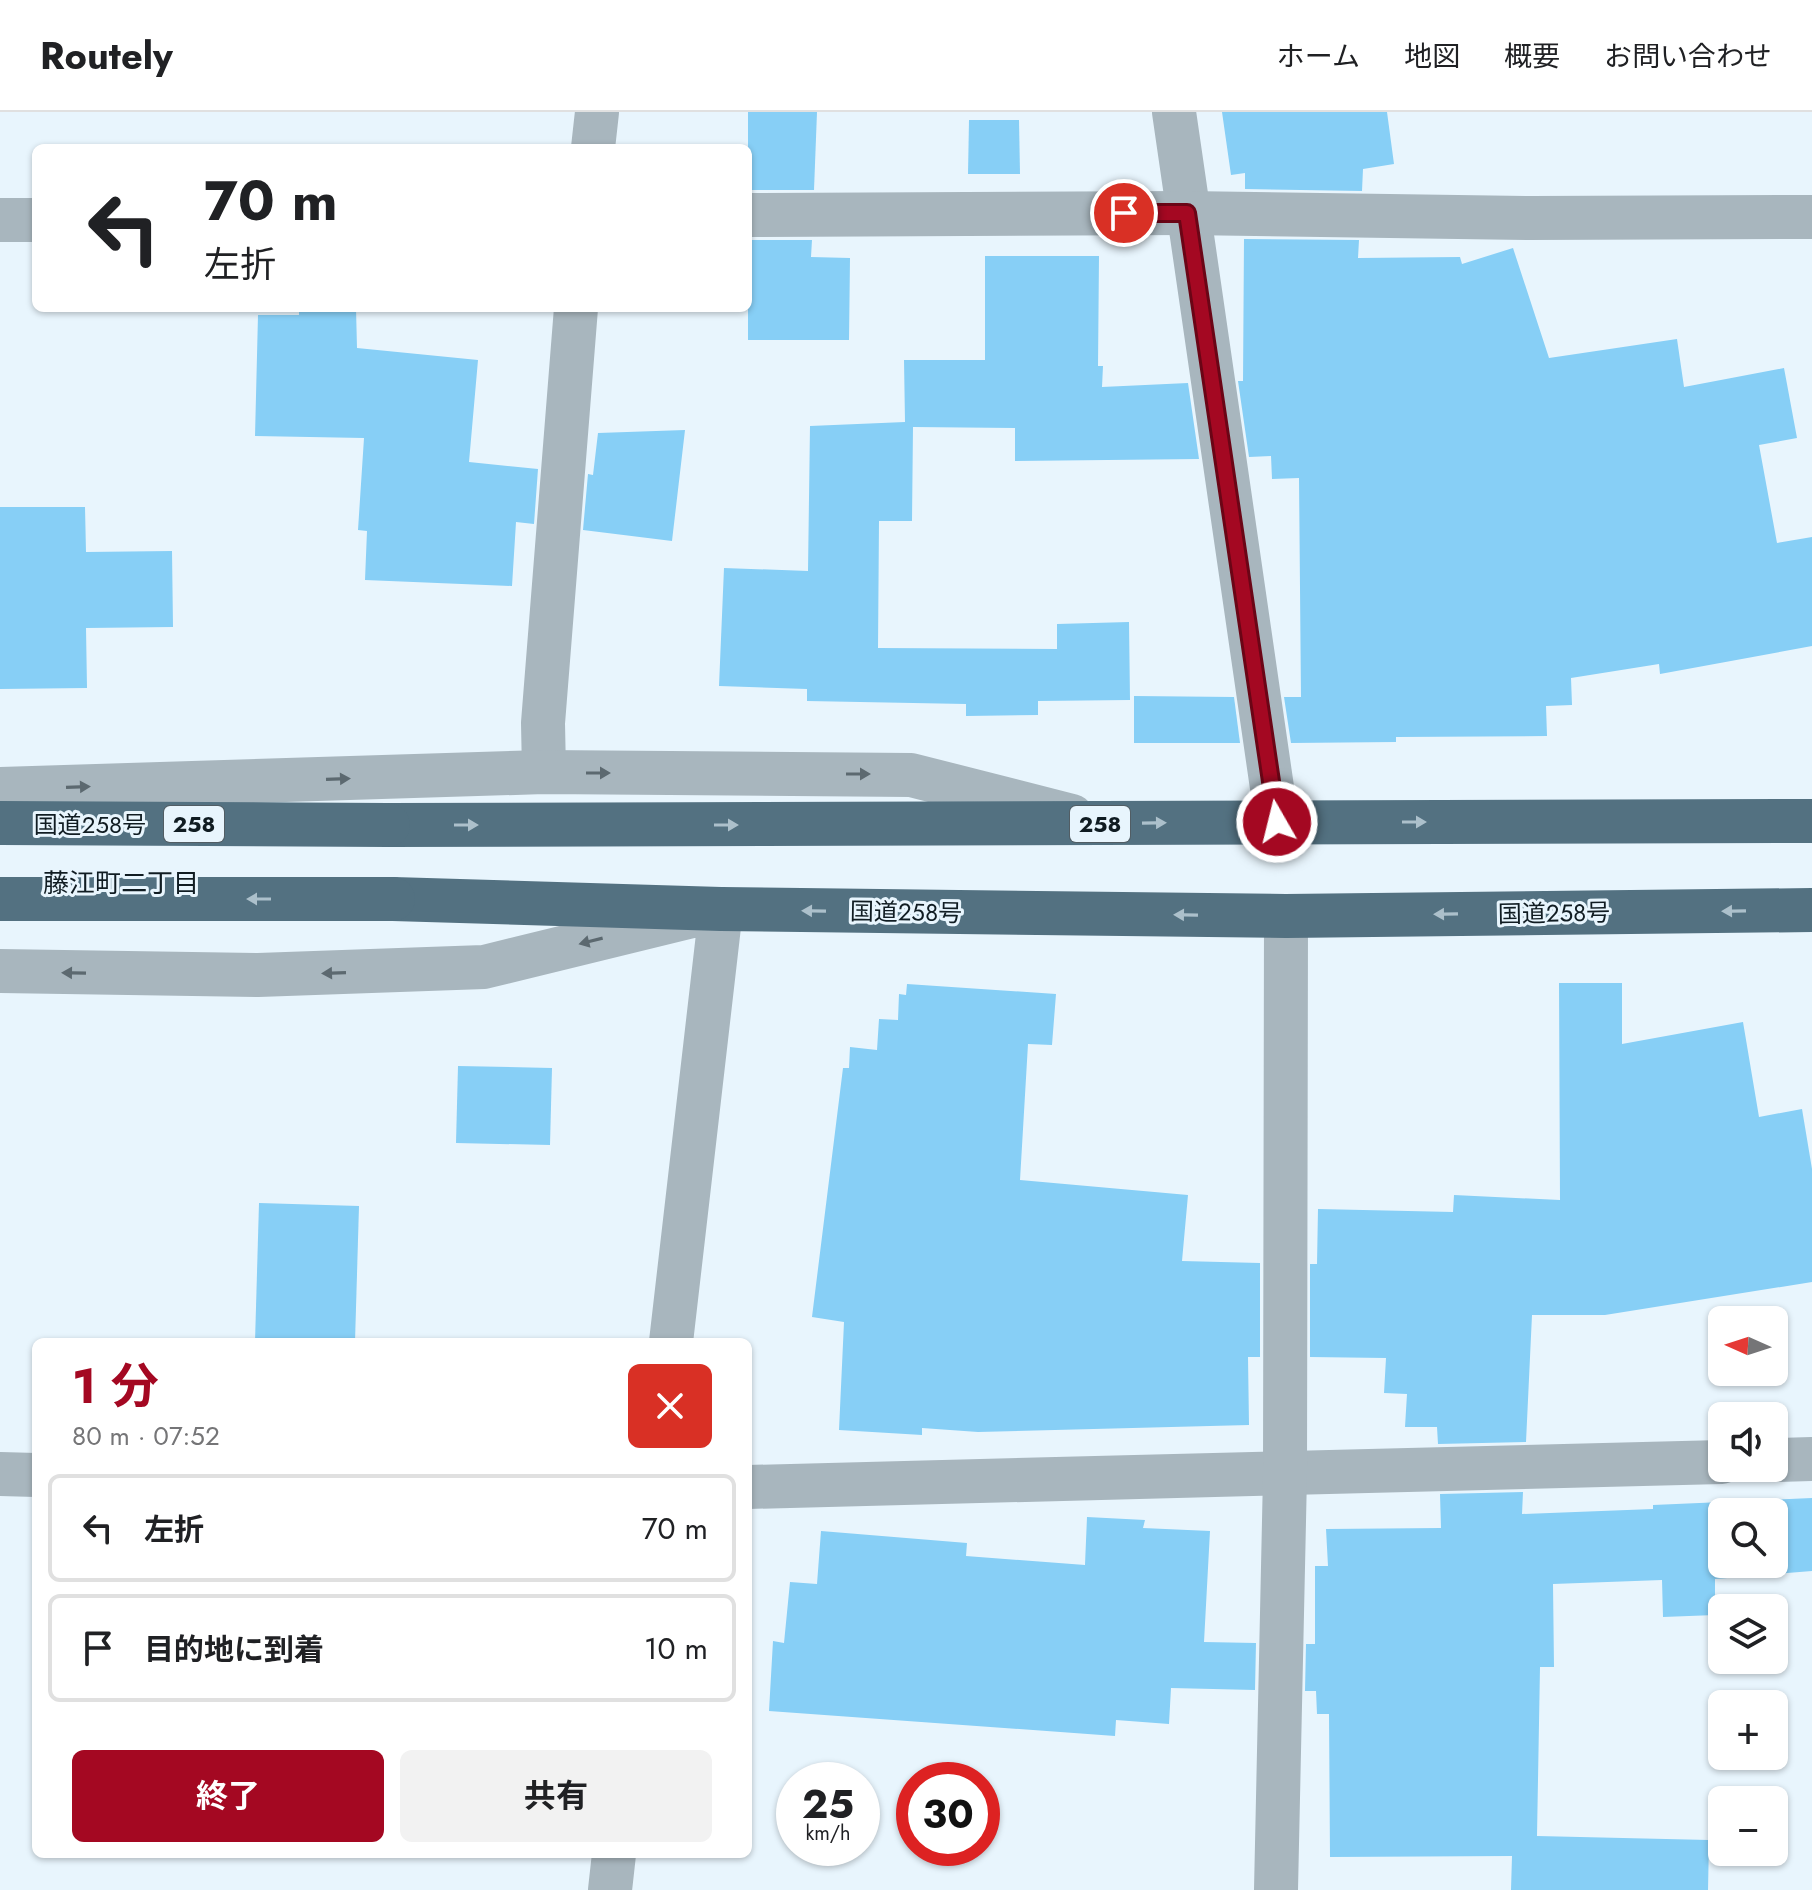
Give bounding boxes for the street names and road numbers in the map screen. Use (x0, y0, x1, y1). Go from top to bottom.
road number: 258 (164, 806, 224, 842)
road number: 258 (1070, 806, 1130, 842)
street label: 国道258号 (34, 807, 146, 842)
street label: 国道258号 (850, 894, 962, 930)
street label: 国道258号 (1498, 895, 1610, 931)

